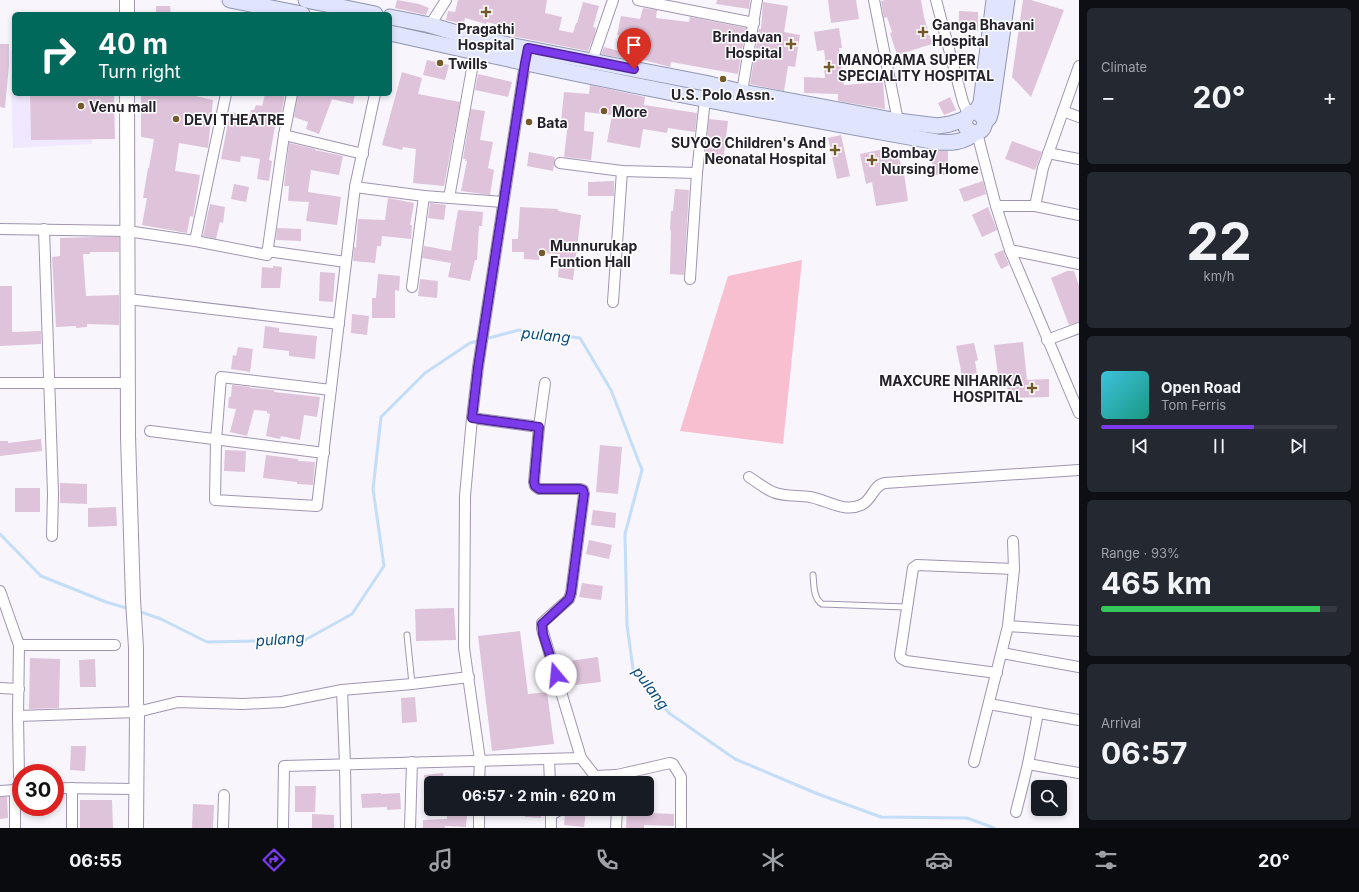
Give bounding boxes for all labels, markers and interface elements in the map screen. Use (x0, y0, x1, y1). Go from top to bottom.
marker: Pragathi Hospital (480, 6, 492, 18)
place label: Ganga Bhavani Hospital (932, 16, 1035, 49)
place label: Pragathi Hospital (457, 20, 515, 53)
marker: Ganga Bhavani Hospital (917, 26, 929, 38)
text: 40 m (98, 27, 168, 61)
icon: right (32, 28, 84, 80)
pin (617, 28, 651, 69)
place label: Brindavan Hospital (713, 28, 782, 61)
icon: arrive (623, 34, 645, 56)
marker: Brindavan Hospital (785, 38, 797, 50)
place label: MANORAMA SUPER SPECIALITY HOSPITAL (838, 51, 994, 84)
place label: Twills (448, 55, 488, 72)
marker: Twills (435, 58, 445, 68)
text: Climate (1101, 59, 1147, 75)
text: Turn right (98, 61, 181, 82)
marker: MANORAMA SUPER SPECIALITY HOSPITAL (823, 61, 835, 73)
marker: U.S. Polo Assn. (718, 74, 728, 84)
text: 20° (1193, 79, 1245, 115)
text: − (1101, 84, 1116, 110)
text: + (1322, 84, 1337, 110)
place label: U.S. Polo Assn. (671, 86, 775, 103)
place label: Venu mall (89, 98, 156, 115)
marker: Venu mall (76, 101, 86, 111)
place label: More (612, 103, 647, 120)
marker: More (599, 106, 609, 116)
place label: DEVI THEATRE (184, 111, 285, 128)
marker: DEVI THEATRE (171, 114, 181, 124)
place label: Bata (537, 114, 568, 131)
marker: Bata (524, 117, 534, 127)
place label: SUYOG Children's And Neonatal Hospital (671, 134, 826, 167)
marker: SUYOG Children's And Neonatal Hospital (829, 144, 841, 156)
place label: Bombay Nursing Home (881, 144, 979, 177)
marker: Bombay Nursing Home (866, 154, 878, 166)
text: 22 (1186, 210, 1252, 273)
place label: Munnurukap Funtion Hall (550, 237, 638, 270)
marker: Munnurukap Funtion Hall (537, 248, 547, 258)
text: km/h (1204, 268, 1234, 284)
water label: pulang (520, 323, 571, 347)
place label: MAXCURE NIHARIKA HOSPITAL (879, 372, 1024, 405)
text: Open Road (1161, 378, 1241, 397)
marker: MAXCURE NIHARIKA HOSPITAL (1026, 382, 1038, 394)
text: Tom Ferris (1161, 397, 1226, 413)
icon: previous (1129, 435, 1151, 457)
icon: pause (1208, 435, 1230, 457)
icon: next (1287, 435, 1309, 457)
text: Range · 93% (1101, 545, 1180, 561)
text: 465 km (1101, 565, 1212, 601)
water label: pulang (254, 628, 305, 650)
position arrow (535, 654, 577, 696)
water label: pulang (628, 662, 673, 713)
text: Arrival (1101, 715, 1141, 731)
text: 06:57 (1101, 735, 1187, 771)
speed limit sign: 30 (12, 764, 64, 816)
map controls (1031, 780, 1067, 816)
button: search (1031, 780, 1067, 816)
text: 06:57 · 2 min · 620 m (462, 786, 616, 805)
icon: directions (260, 846, 288, 874)
icon: music (427, 846, 455, 874)
icon: phone (593, 846, 621, 874)
icon: climate (759, 846, 787, 874)
icon: car (925, 846, 953, 874)
icon: filters (1092, 846, 1120, 874)
text: 06:55 (69, 850, 122, 871)
text: 20° (1258, 850, 1290, 871)

